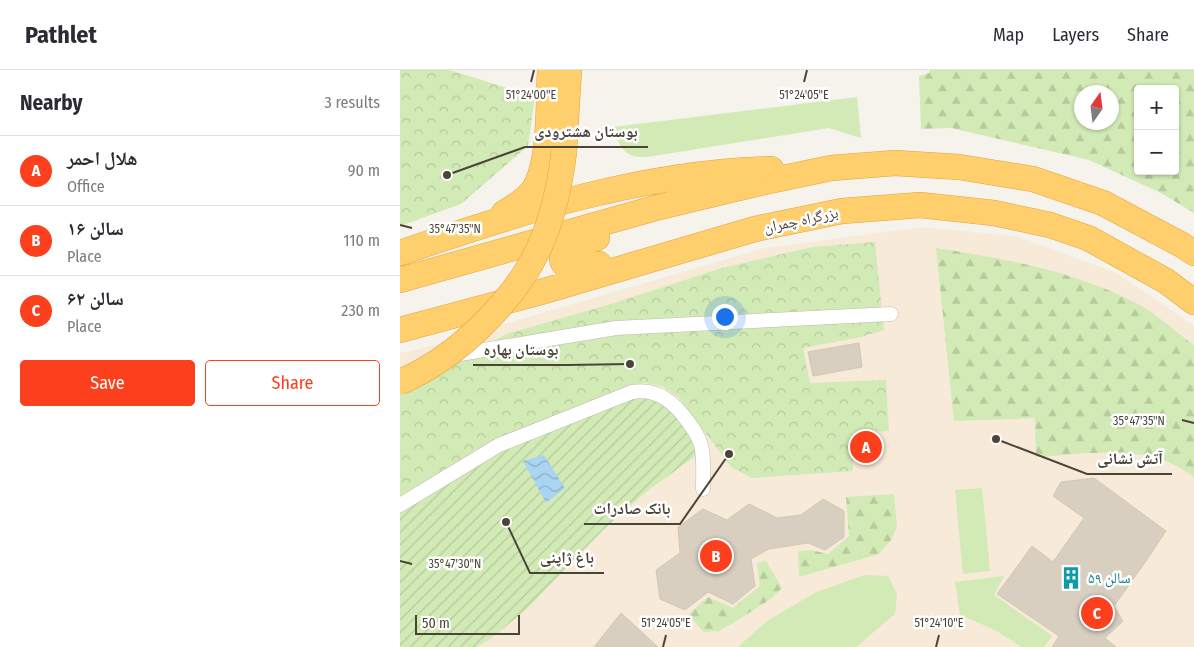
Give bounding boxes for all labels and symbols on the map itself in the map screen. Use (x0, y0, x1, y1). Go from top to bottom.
north arrow (1074, 85, 1119, 130)
text: 51°24'00"E (506, 88, 557, 102)
text: 51°24'05"E (779, 88, 829, 102)
callout: بوستان هشترودی (525, 116, 648, 147)
text: بوستان هشترودی (534, 122, 638, 141)
street label: بزرگراه چمران (762, 203, 840, 238)
text: 35°47'35"N (429, 222, 481, 236)
your location (712, 304, 738, 330)
callout: بوستان بهاره (473, 334, 568, 365)
text: بوستان بهاره (484, 340, 558, 359)
text: 35°47'35"N (1113, 414, 1165, 428)
pin: A (850, 428, 882, 466)
callout: آتش نشانی (1087, 443, 1172, 474)
text: آتش نشانی (1097, 449, 1163, 468)
callout: بانک صادرات (584, 493, 680, 524)
text: بانک صادرات (594, 499, 670, 518)
pin: B (700, 537, 732, 575)
callout: باغ ژاپنی (530, 542, 604, 573)
text: باغ ژاپنی (540, 548, 594, 568)
text: 35°47'30"N (429, 557, 481, 571)
building icon: سالن ۵۹ (1058, 565, 1084, 591)
place label: سالن ۵۹ (1088, 569, 1131, 588)
pin: C (1081, 594, 1113, 632)
scale bar (415, 612, 520, 635)
text: 51°24'05"E (641, 616, 691, 630)
text: 51°24'10"E (915, 616, 964, 630)

